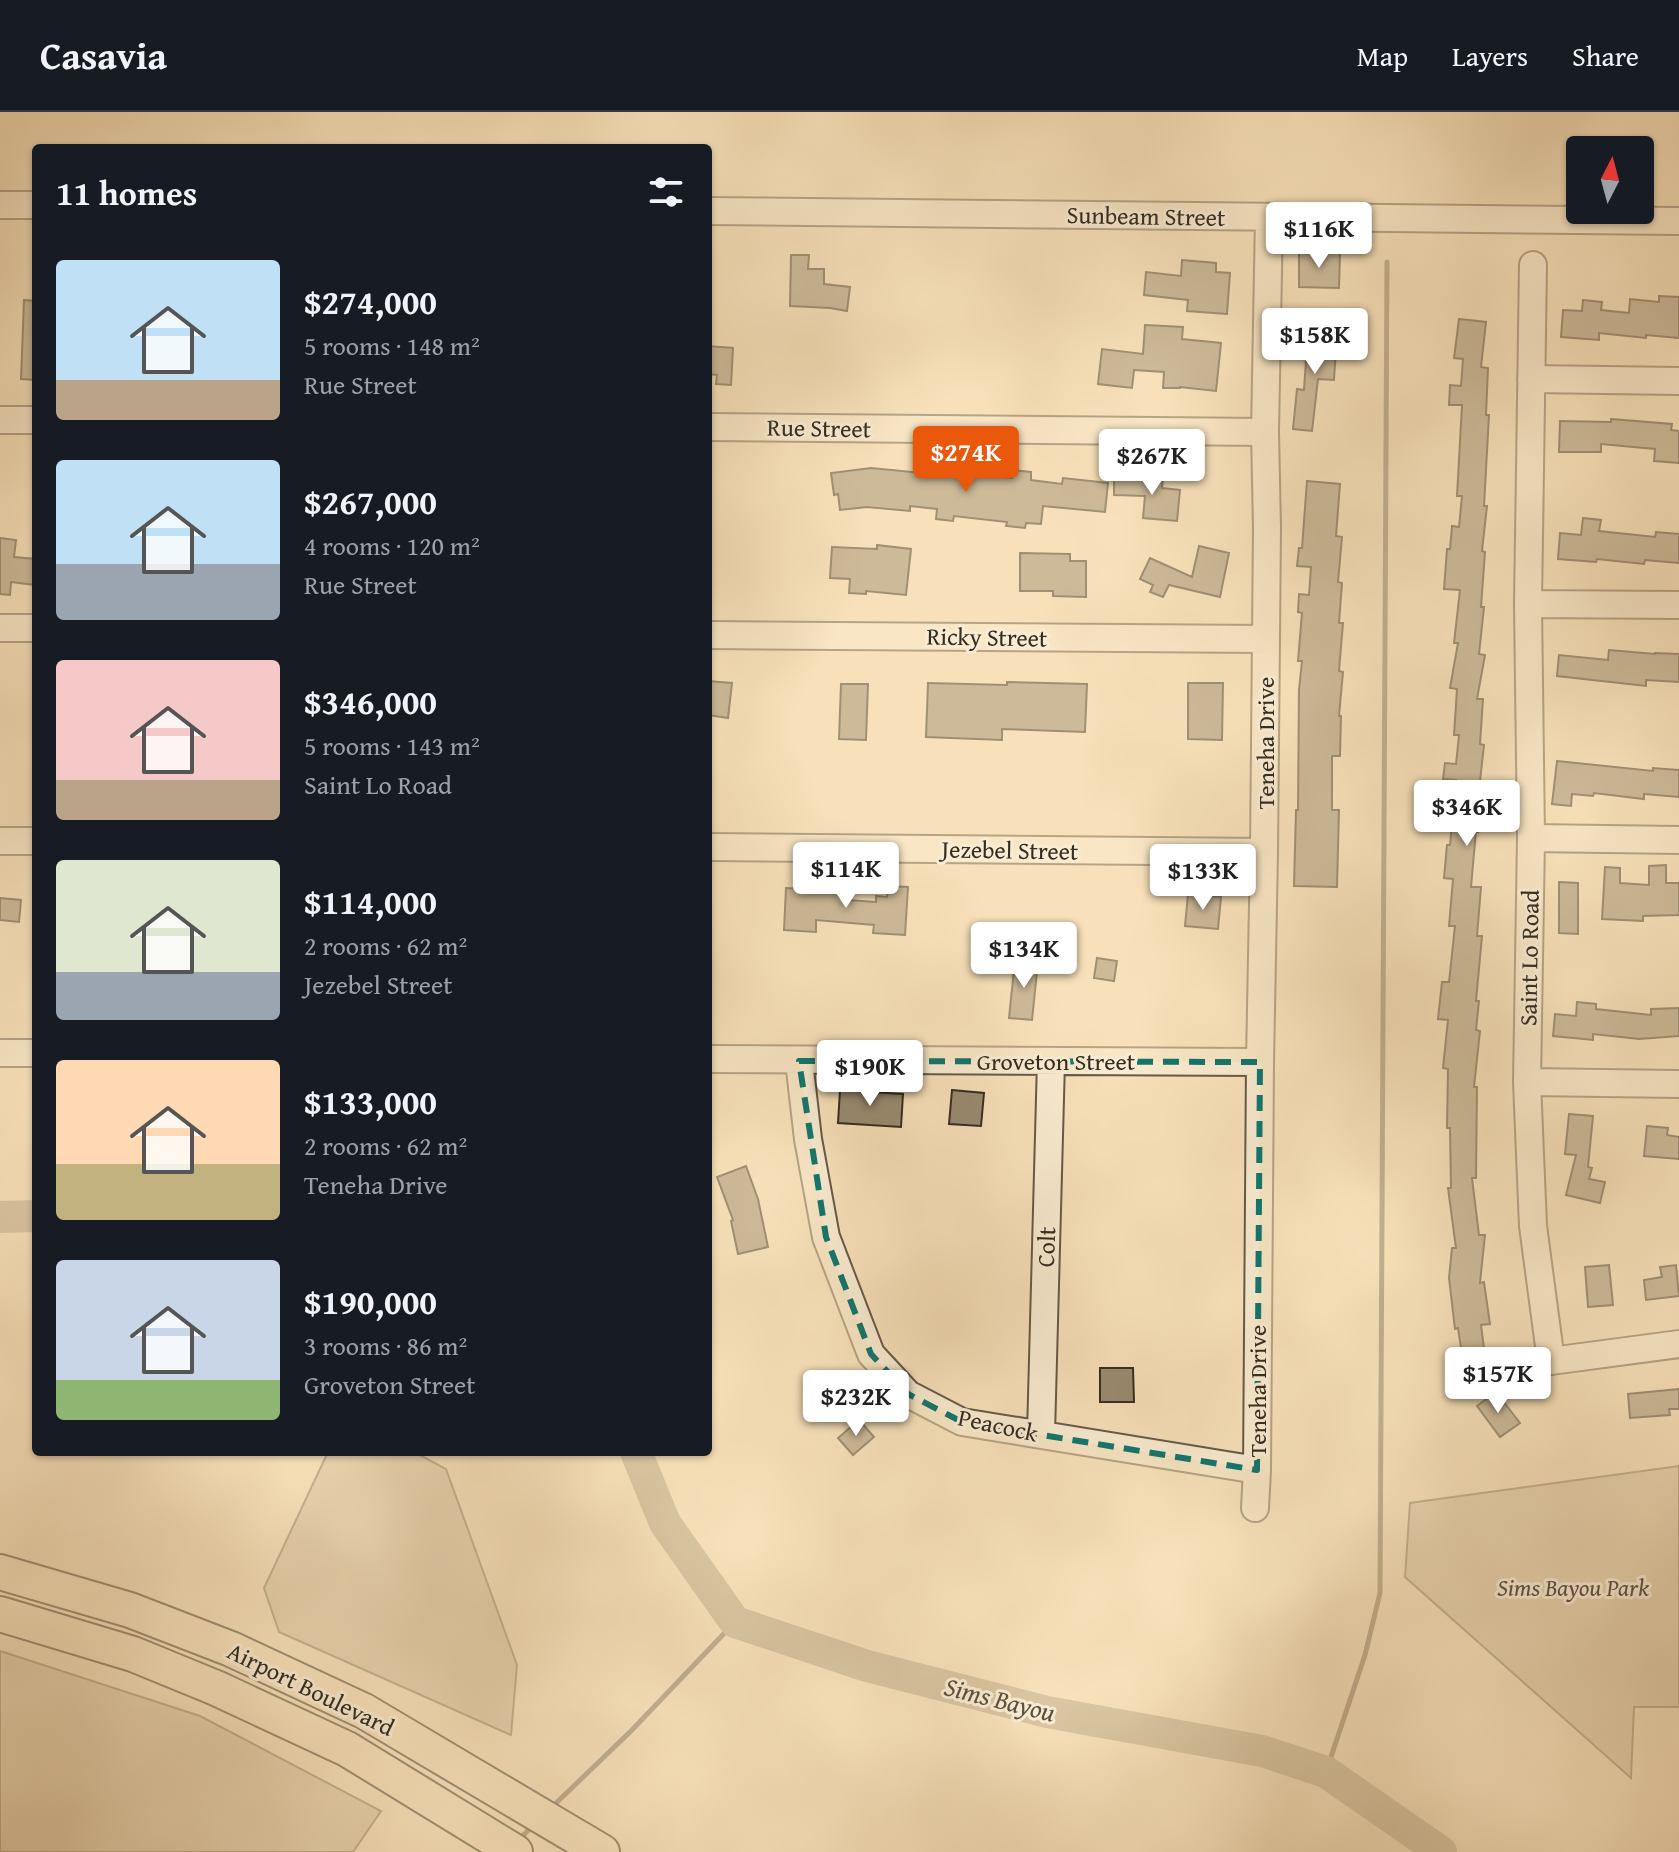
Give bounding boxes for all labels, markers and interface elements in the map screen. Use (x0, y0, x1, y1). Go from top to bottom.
text: Casavia (40, 27, 167, 83)
text: Map (1357, 35, 1408, 76)
text: Layers (1452, 35, 1528, 76)
text: Share (1572, 35, 1639, 76)
north arrow (1566, 136, 1654, 224)
map controls (1566, 136, 1654, 224)
text: 11 homes (56, 168, 197, 217)
icon: filters (644, 170, 688, 214)
street label: Sunbeam Street (1066, 197, 1226, 235)
pin: $116K (1263, 202, 1375, 270)
text: $116K (1284, 208, 1354, 247)
text: $274,000 (304, 277, 437, 326)
icon: home (120, 292, 216, 388)
pin: $158K (1259, 308, 1371, 376)
text: $158K (1280, 314, 1350, 353)
text: 5 rooms · 148 m² (304, 326, 480, 365)
text: Rue Street (304, 365, 417, 404)
street label: Rue Street (767, 410, 872, 446)
pin: $274K (910, 426, 1022, 494)
pin: $267K (1096, 429, 1208, 497)
text: $274K (931, 432, 1001, 471)
text: $267K (1117, 435, 1187, 474)
text: $267,000 (304, 477, 437, 526)
icon: home (120, 492, 216, 588)
text: 4 rooms · 120 m² (304, 526, 480, 565)
text: Rue Street (304, 565, 417, 604)
street label: Ricky Street (926, 618, 1048, 656)
text: $346,000 (304, 677, 437, 726)
street label: Teneha Drive (1248, 677, 1283, 809)
icon: home (120, 692, 216, 788)
text: 5 rooms · 143 m² (304, 726, 480, 765)
text: Saint Lo Road (304, 765, 452, 804)
pin: $346K (1411, 780, 1523, 848)
text: $346K (1432, 786, 1502, 825)
street label: Jezebel Street (938, 831, 1079, 869)
pin: $114K (790, 842, 902, 910)
pin: $133K (1147, 844, 1259, 912)
text: $114K (811, 848, 881, 887)
text: $133K (1168, 850, 1238, 889)
text: $114,000 (304, 877, 437, 926)
street label: Saint Lo Road (1510, 889, 1548, 1027)
icon: home (120, 892, 216, 988)
pin: $134K (968, 922, 1080, 990)
text: 2 rooms · 62 m² (304, 926, 467, 965)
text: $134K (989, 928, 1059, 967)
text: Jezebel Street (304, 965, 452, 1004)
pin: $190K (814, 1040, 926, 1108)
street label: Groveton Street (977, 1044, 1136, 1079)
text: $190K (835, 1046, 905, 1085)
text: $133,000 (304, 1077, 437, 1126)
icon: home (120, 1092, 216, 1188)
text: 2 rooms · 62 m² (304, 1126, 467, 1165)
text: Teneha Drive (304, 1165, 448, 1204)
street label: Colt (1028, 1226, 1064, 1268)
text: $190,000 (304, 1277, 437, 1326)
icon: home (120, 1292, 216, 1388)
street label: Teneha Drive (1240, 1325, 1275, 1457)
text: 3 rooms · 86 m² (304, 1326, 467, 1365)
pin: $157K (1442, 1347, 1554, 1415)
text: $157K (1463, 1353, 1533, 1392)
text: Groveton Street (304, 1365, 475, 1404)
pin: $232K (800, 1370, 912, 1438)
text: $232K (821, 1376, 891, 1415)
street label: Peacock (955, 1399, 1042, 1451)
park label: Sims Bayou Park (1497, 1570, 1649, 1605)
street label: Airport Boulevard (221, 1633, 401, 1745)
water label: Sims Bayou (940, 1666, 1060, 1732)

